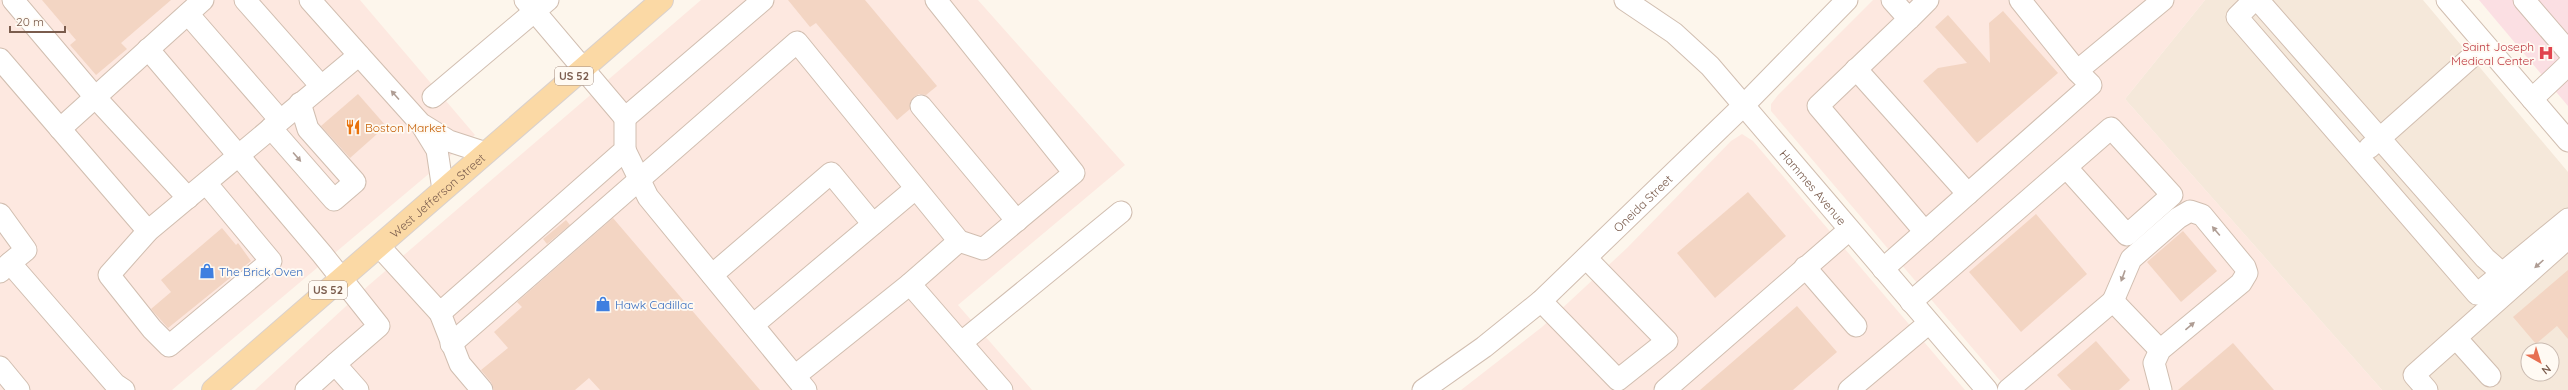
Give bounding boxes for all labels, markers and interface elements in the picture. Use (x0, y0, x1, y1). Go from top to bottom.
scale bar (10, 8, 65, 34)
text: 20 m (16, 14, 44, 29)
place label: Saint Joseph Medical Center (2451, 39, 2534, 68)
hospital icon: Saint Joseph Medical Center (2537, 44, 2555, 62)
road number: US 52 (555, 67, 593, 85)
one-way arrow (390, 90, 400, 100)
restaurant icon: Boston Market (344, 118, 362, 136)
place label: Boston Market (365, 120, 446, 135)
street label: Hammes Avenue (1777, 146, 1850, 228)
street label: West Jefferson Street (387, 150, 488, 241)
one-way arrow (293, 152, 302, 162)
street label: Oneida Street (1610, 171, 1675, 235)
one-way arrow (2212, 226, 2221, 237)
one-way arrow (2534, 259, 2544, 269)
shop icon: The Brick Oven (198, 262, 216, 280)
place label: The Brick Oven (219, 264, 303, 279)
one-way arrow (2119, 270, 2125, 282)
road number: US 52 (309, 281, 347, 299)
shop icon: Hawk Cadillac (594, 295, 612, 313)
place label: Hawk Cadillac (615, 297, 694, 312)
one-way arrow (2185, 321, 2196, 330)
north arrow (2520, 342, 2560, 382)
text: N (2539, 362, 2554, 378)

